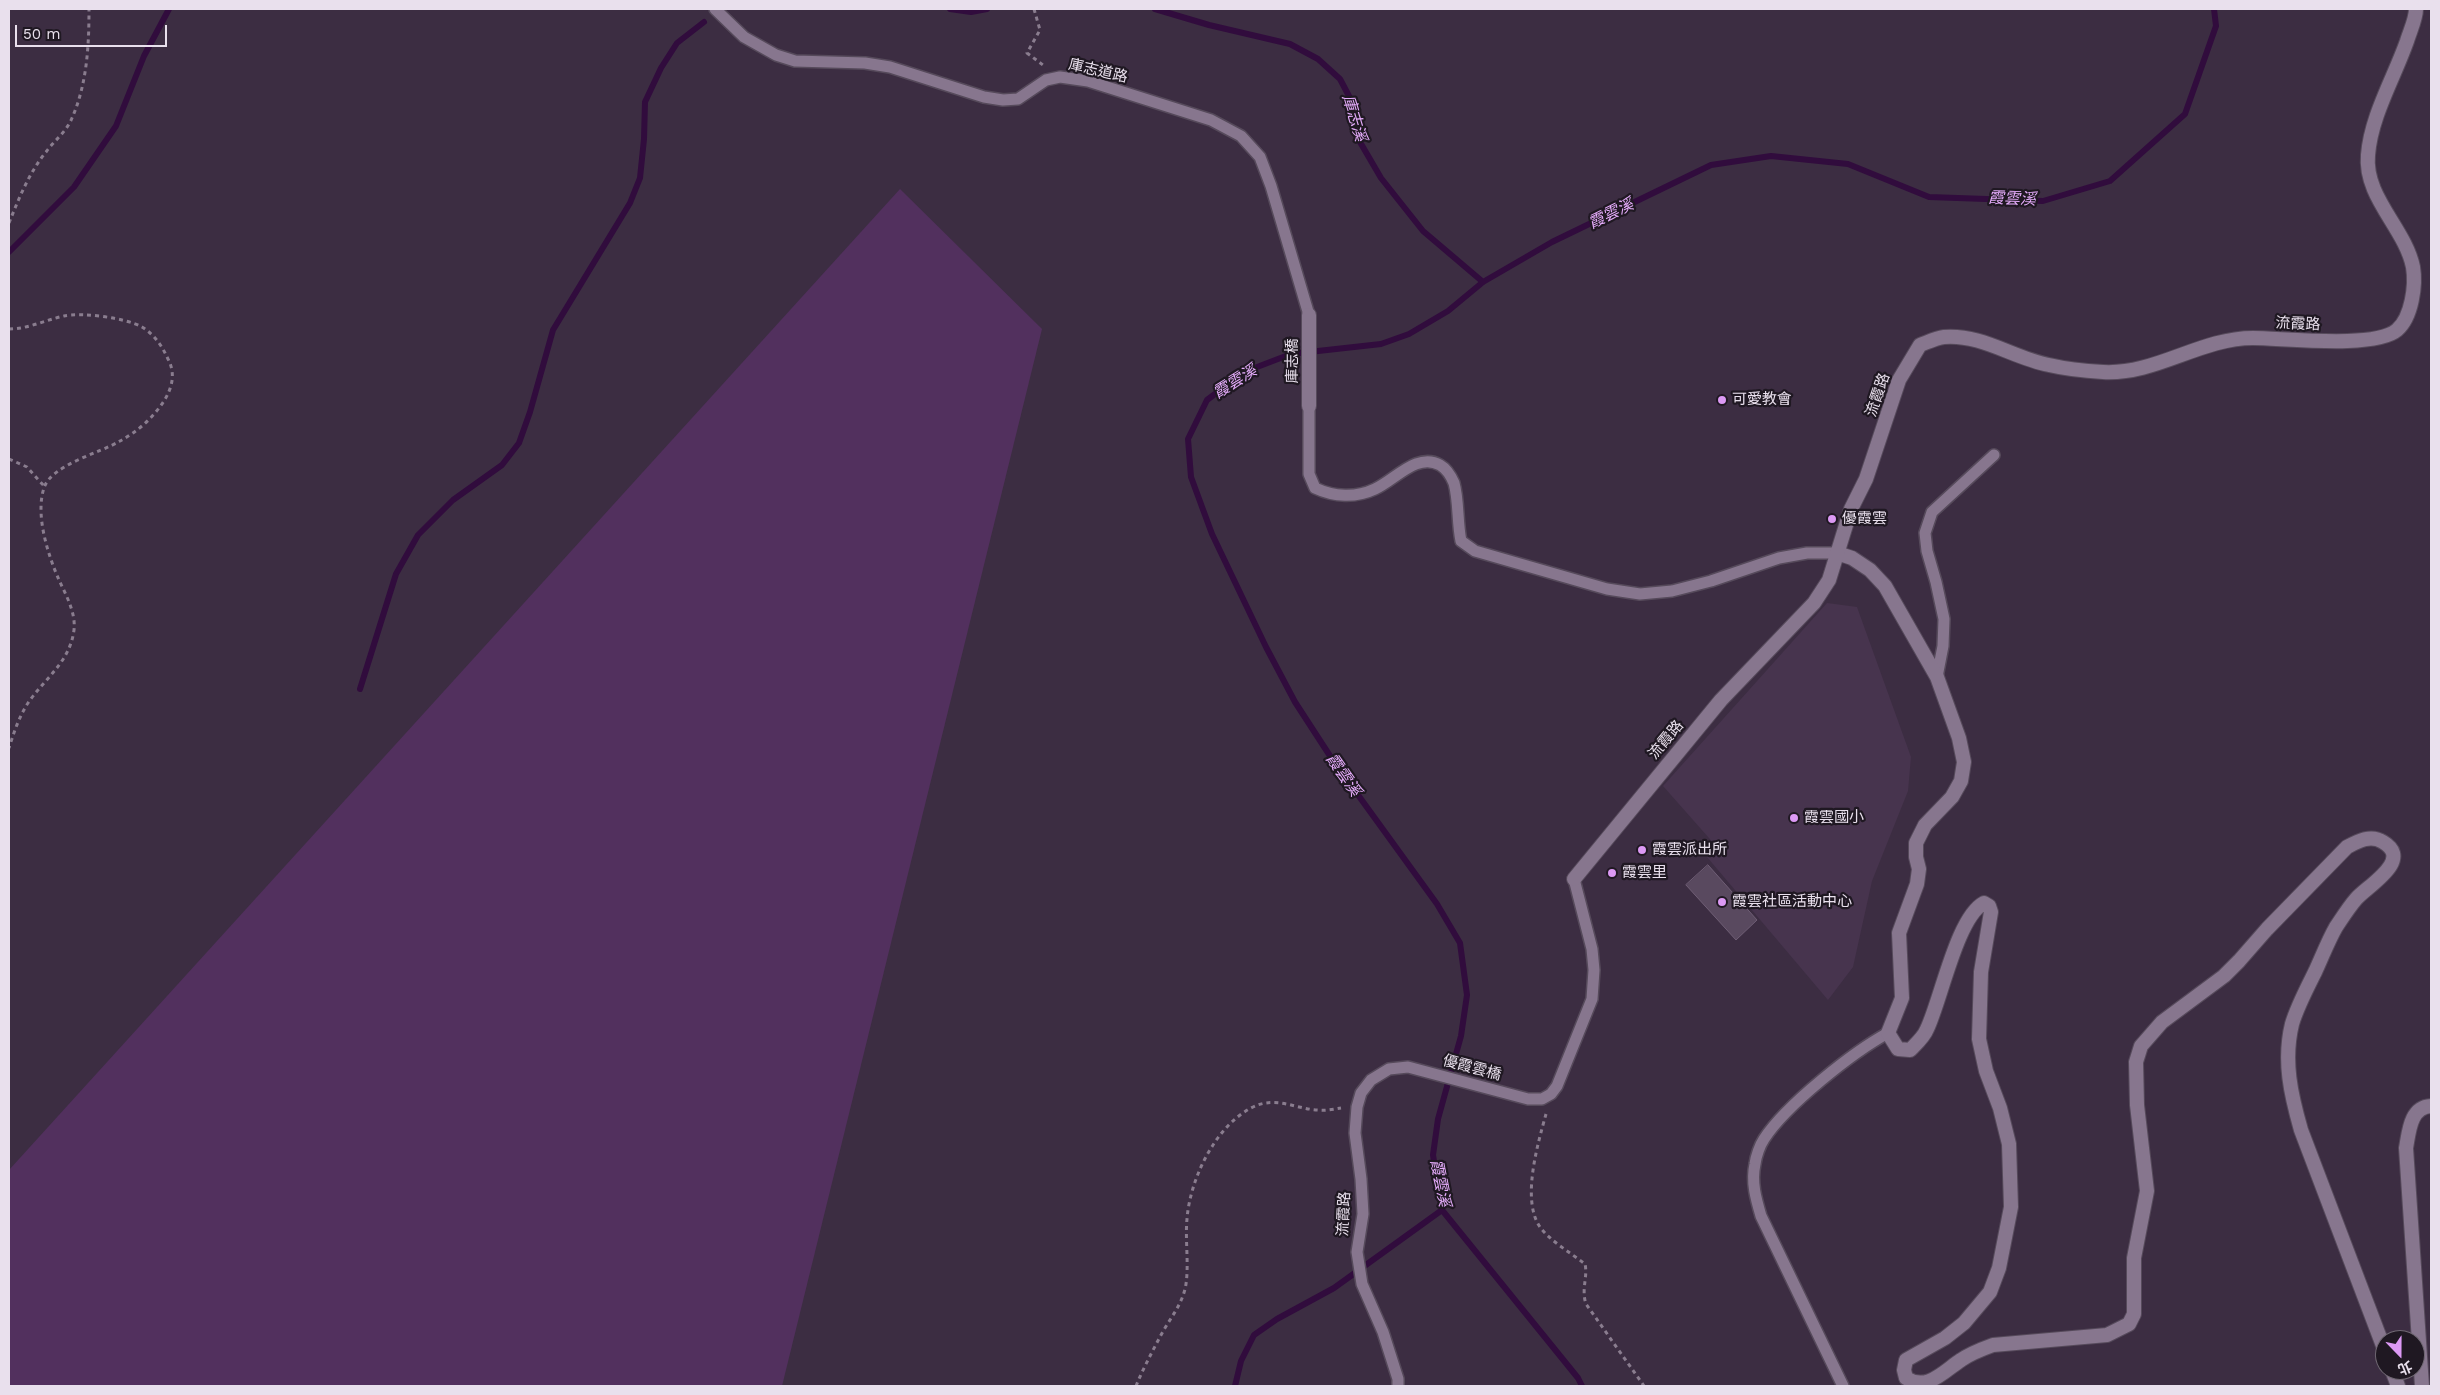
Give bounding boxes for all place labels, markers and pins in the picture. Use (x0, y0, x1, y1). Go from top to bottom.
place label: 可愛教會 (1732, 391, 1792, 409)
marker: 可愛教會 (1716, 394, 1728, 406)
place label: 優霞雲 (1842, 510, 1887, 528)
marker: 優霞雲 (1826, 513, 1838, 525)
place label: 霞雲國小 (1804, 809, 1864, 827)
marker: 霞雲國小 (1788, 812, 1800, 824)
place label: 霞雲派出所 (1652, 841, 1727, 859)
marker: 霞雲派出所 (1636, 844, 1648, 856)
place label: 霞雲里 (1622, 864, 1667, 882)
marker: 霞雲里 (1606, 867, 1618, 879)
place label: 霞雲社區活動中心 (1732, 893, 1852, 911)
marker: 霞雲社區活動中心 (1716, 896, 1728, 908)

